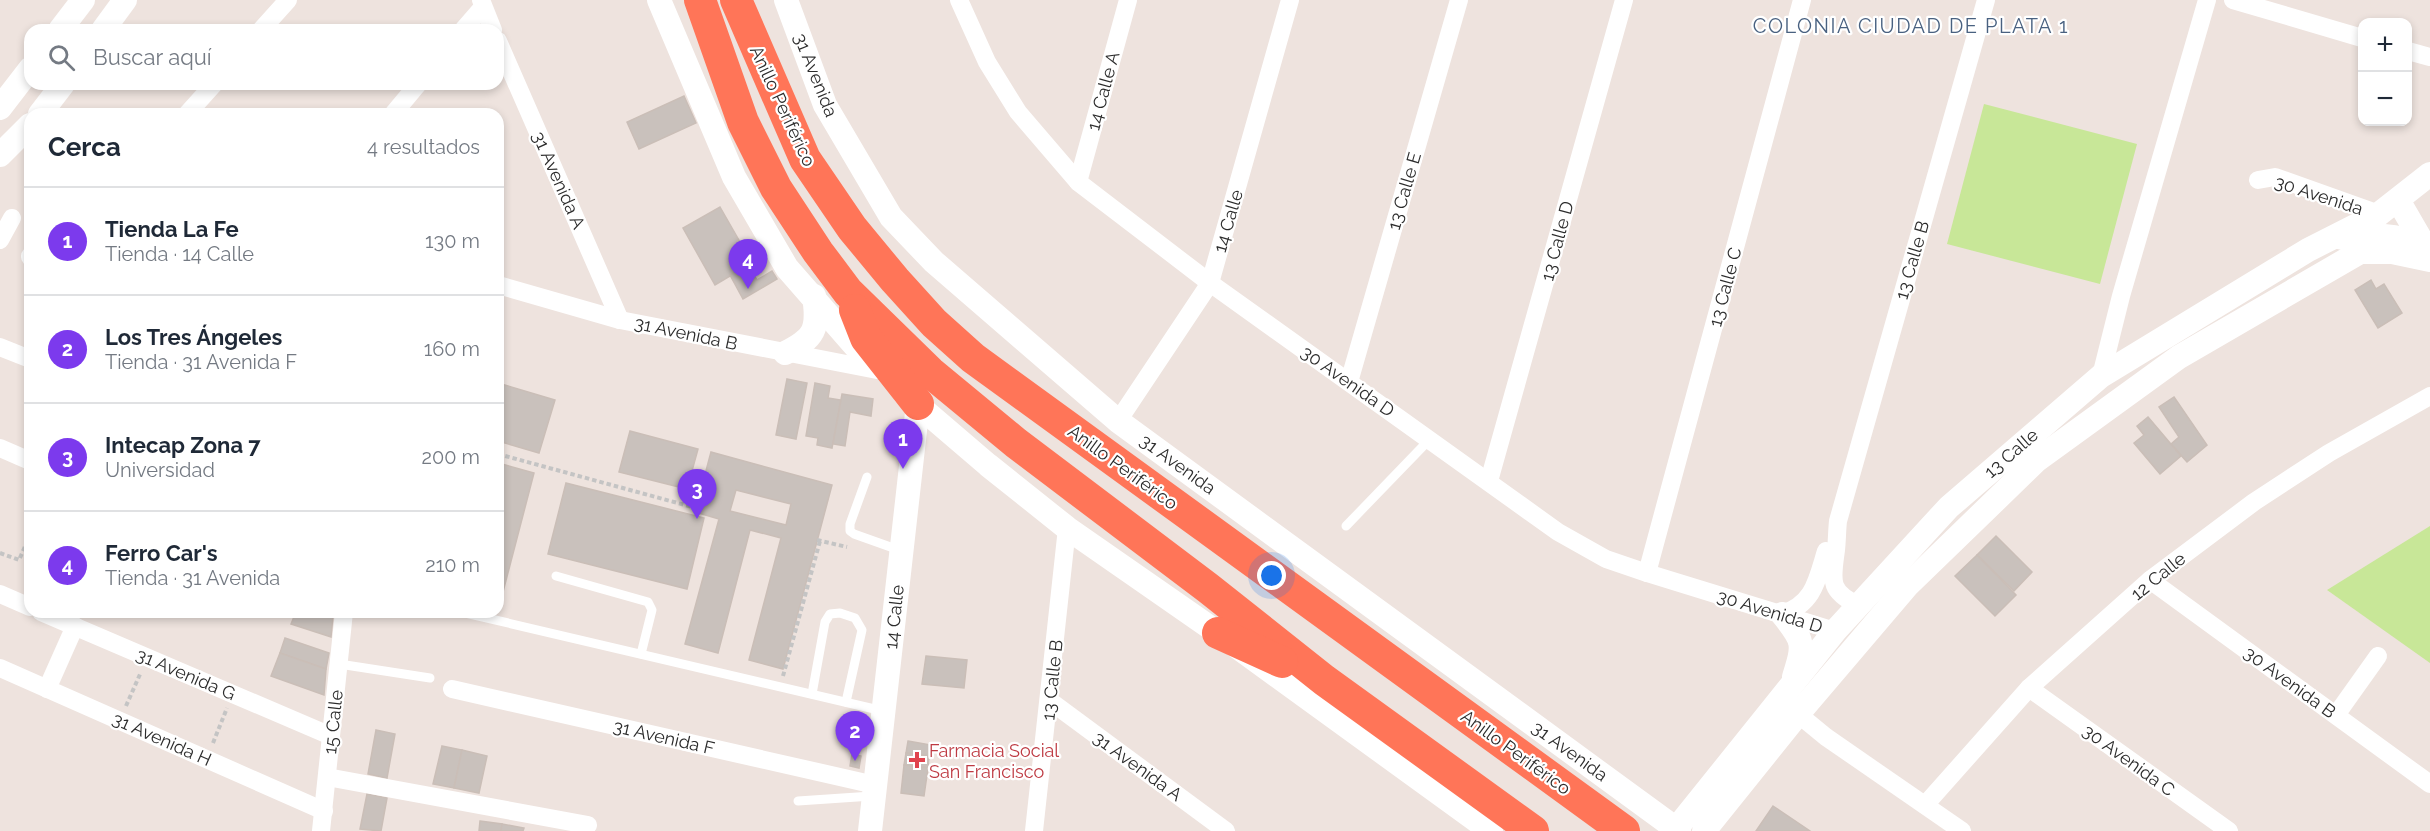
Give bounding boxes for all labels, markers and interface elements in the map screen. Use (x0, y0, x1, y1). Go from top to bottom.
district label: COLONIA CIUDAD DE PLATA 1 (1753, 14, 2069, 38)
map controls (2358, 18, 2412, 126)
button: + (2358, 18, 2412, 72)
search box (24, 24, 504, 90)
street label: 31 Avenida (790, 30, 842, 120)
icon: search (45, 41, 78, 74)
street label: Anillo Periférico (746, 42, 820, 170)
text: Buscar aquí (93, 44, 212, 70)
street label: 14 Calle A (1082, 49, 1124, 133)
button: − (2358, 72, 2412, 126)
street label: 31 Avenida A (528, 128, 590, 232)
text: Cerca (48, 132, 121, 162)
text: 4 resultados (367, 135, 480, 159)
street label: 13 Calle E (1383, 150, 1425, 232)
street label: 30 Avenida (2272, 171, 2366, 219)
street label: 14 Calle (1209, 187, 1247, 255)
street label: 13 Calle D (1536, 199, 1578, 283)
text: Tienda La Fe (105, 216, 239, 242)
street label: 13 Calle B (1891, 218, 1933, 302)
text: 1 (63, 229, 72, 253)
text: 130 m (425, 229, 480, 253)
pin: 4 (728, 240, 768, 289)
text: Tienda · 14 Calle (105, 242, 254, 266)
street label: 13 Calle C (1704, 245, 1746, 329)
street label: 31 Avenida B (633, 312, 739, 354)
text: Los Tres Ángeles (105, 324, 282, 350)
text: 2 (62, 337, 73, 361)
text: 160 m (424, 337, 480, 361)
street label: 30 Avenida D (1297, 341, 1399, 421)
text: Tienda · 31 Avenida F (105, 350, 297, 374)
pin: 1 (884, 420, 922, 469)
street label: Anillo Periférico (1064, 420, 1182, 514)
street label: 13 Calle (1980, 424, 2043, 482)
street label: 31 Avenida (1136, 430, 1220, 498)
text: Intecap Zona 7 (105, 432, 261, 458)
text: 3 (62, 445, 73, 469)
text: 200 m (422, 445, 480, 469)
text: Universidad (105, 458, 215, 482)
pin: 3 (678, 470, 716, 519)
text: Ferro Car's (105, 540, 218, 566)
street label: 12 Calle (2126, 547, 2190, 604)
text: 4 (62, 553, 73, 577)
text: 210 m (425, 553, 480, 577)
your location (1257, 561, 1286, 590)
text: Tienda · 31 Avenida (105, 566, 280, 590)
street label: 14 Calle (880, 583, 908, 650)
street label: 30 Avenida D (1715, 585, 1825, 637)
street label: 13 Calle B (1037, 639, 1067, 721)
street label: 30 Avenida B (2240, 642, 2340, 722)
street label: 31 Avenida G (133, 644, 239, 704)
street label: 15 Calle (319, 688, 347, 755)
street label: Anillo Periférico (1457, 705, 1575, 799)
street label: 31 Avenida H (109, 708, 215, 770)
pin: 2 (836, 712, 874, 761)
street label: 31 Avenida F (611, 715, 717, 759)
street label: 31 Avenida (1528, 717, 1612, 785)
street label: 30 Avenida C (2079, 720, 2179, 800)
street label: 31 Avenida A (1090, 727, 1186, 805)
place label: Farmacia Social San Francisco (929, 740, 1059, 782)
marker: Farmacia Social San Francisco (910, 753, 924, 767)

